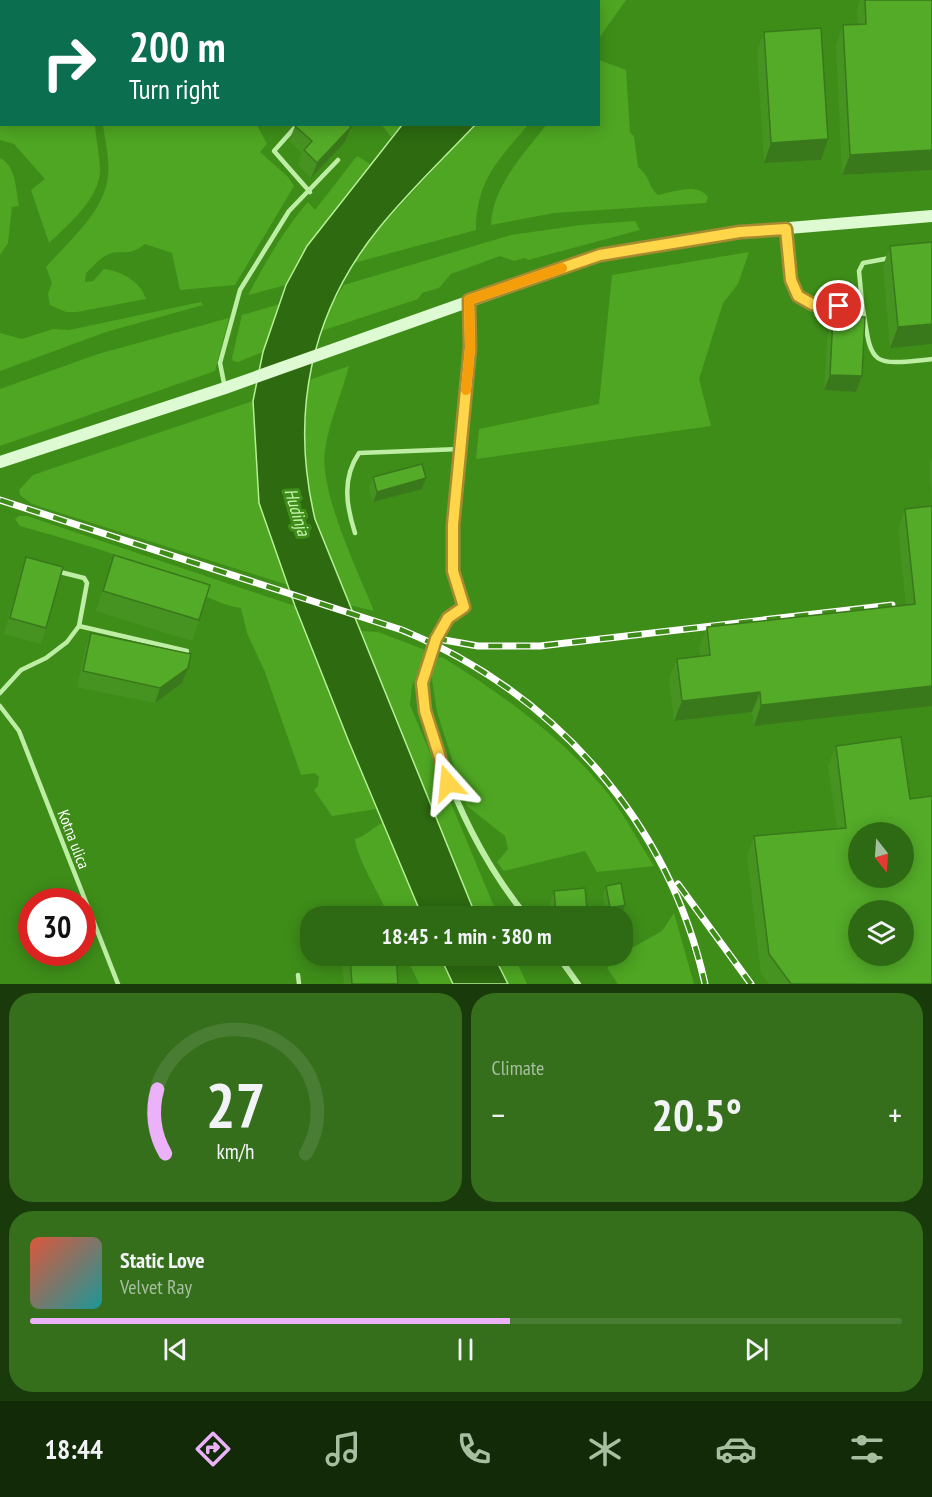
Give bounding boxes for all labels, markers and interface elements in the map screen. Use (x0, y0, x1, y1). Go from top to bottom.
text: 200 m (129, 19, 226, 74)
icon: right (30, 24, 108, 102)
text: Turn right (129, 72, 220, 106)
pin (813, 280, 864, 331)
icon: arrive (822, 289, 855, 322)
water label: Hudinja (279, 485, 316, 539)
position arrow (416, 751, 480, 815)
street label: Kotna ulica (54, 807, 94, 871)
north arrow (848, 822, 914, 888)
map controls (848, 822, 914, 966)
speed limit sign: 30 (18, 888, 96, 966)
button: layers (848, 900, 914, 966)
text: 18:45 · 1 min · 380 m (381, 922, 552, 950)
text: Climate (492, 1055, 544, 1081)
text: 27 (205, 1064, 265, 1145)
text: 20.5° (652, 1085, 742, 1143)
text: − (492, 1093, 505, 1136)
text: + (888, 1093, 902, 1136)
text: km/h (216, 1138, 254, 1166)
text: Static Love (120, 1246, 205, 1274)
text: Velvet Ray (120, 1274, 192, 1300)
icon: previous (159, 1333, 192, 1366)
icon: pause (449, 1333, 482, 1366)
icon: next (740, 1333, 773, 1366)
icon: directions (192, 1428, 234, 1470)
icon: music (322, 1428, 364, 1470)
icon: phone (453, 1428, 495, 1470)
icon: climate (584, 1428, 626, 1470)
icon: car (715, 1428, 757, 1470)
icon: filters (846, 1428, 888, 1470)
text: 18:44 (44, 1432, 103, 1466)

